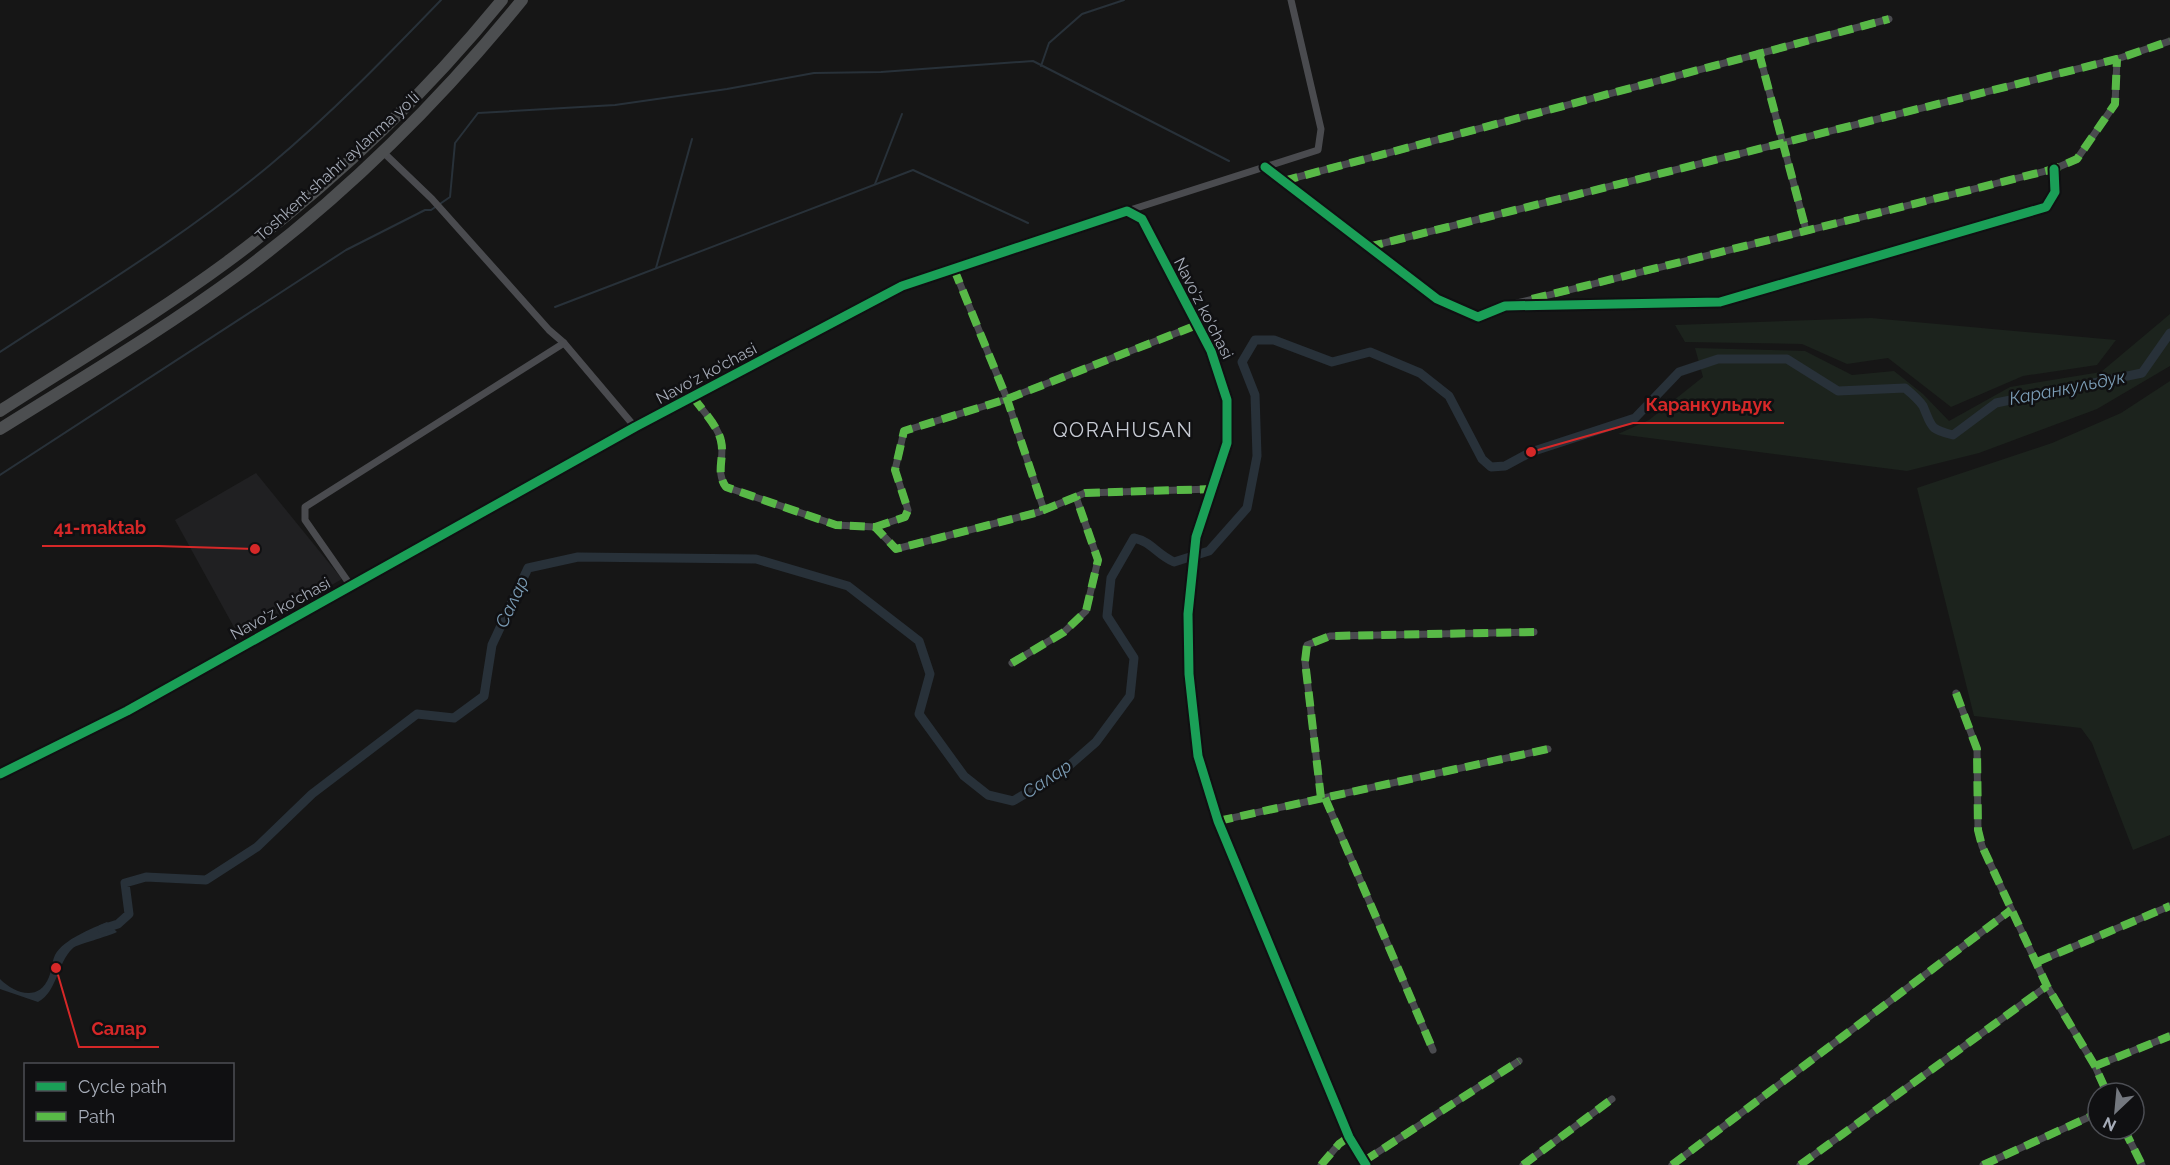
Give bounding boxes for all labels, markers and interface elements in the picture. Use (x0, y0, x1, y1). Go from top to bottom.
street label: Toshkent shahri aylanma yoʻli (252, 88, 423, 245)
street label: Navo'z ko'chasi (1170, 254, 1237, 362)
street label: Navo'z ko'chasi (653, 339, 760, 408)
water label: Каранкульдук (2007, 366, 2127, 409)
callout: Каранкульдук (1633, 387, 1784, 423)
text: Каранкульдук (1645, 394, 1773, 415)
district label: QORAHUSAN (1053, 418, 1193, 442)
callout: 41-maktab (42, 510, 158, 546)
text: 41-maktab (54, 517, 146, 538)
street label: Navo'z ko'chasi (227, 573, 334, 644)
water label: Салар (490, 573, 533, 631)
water label: Салар (1018, 755, 1075, 803)
callout: Салар (79, 1011, 159, 1047)
text: Салар (91, 1018, 147, 1039)
legend (24, 1063, 234, 1141)
text: Cycle path (78, 1076, 167, 1097)
north arrow (2086, 1081, 2146, 1141)
text: Path (78, 1106, 115, 1127)
text: N (2100, 1113, 2119, 1135)

